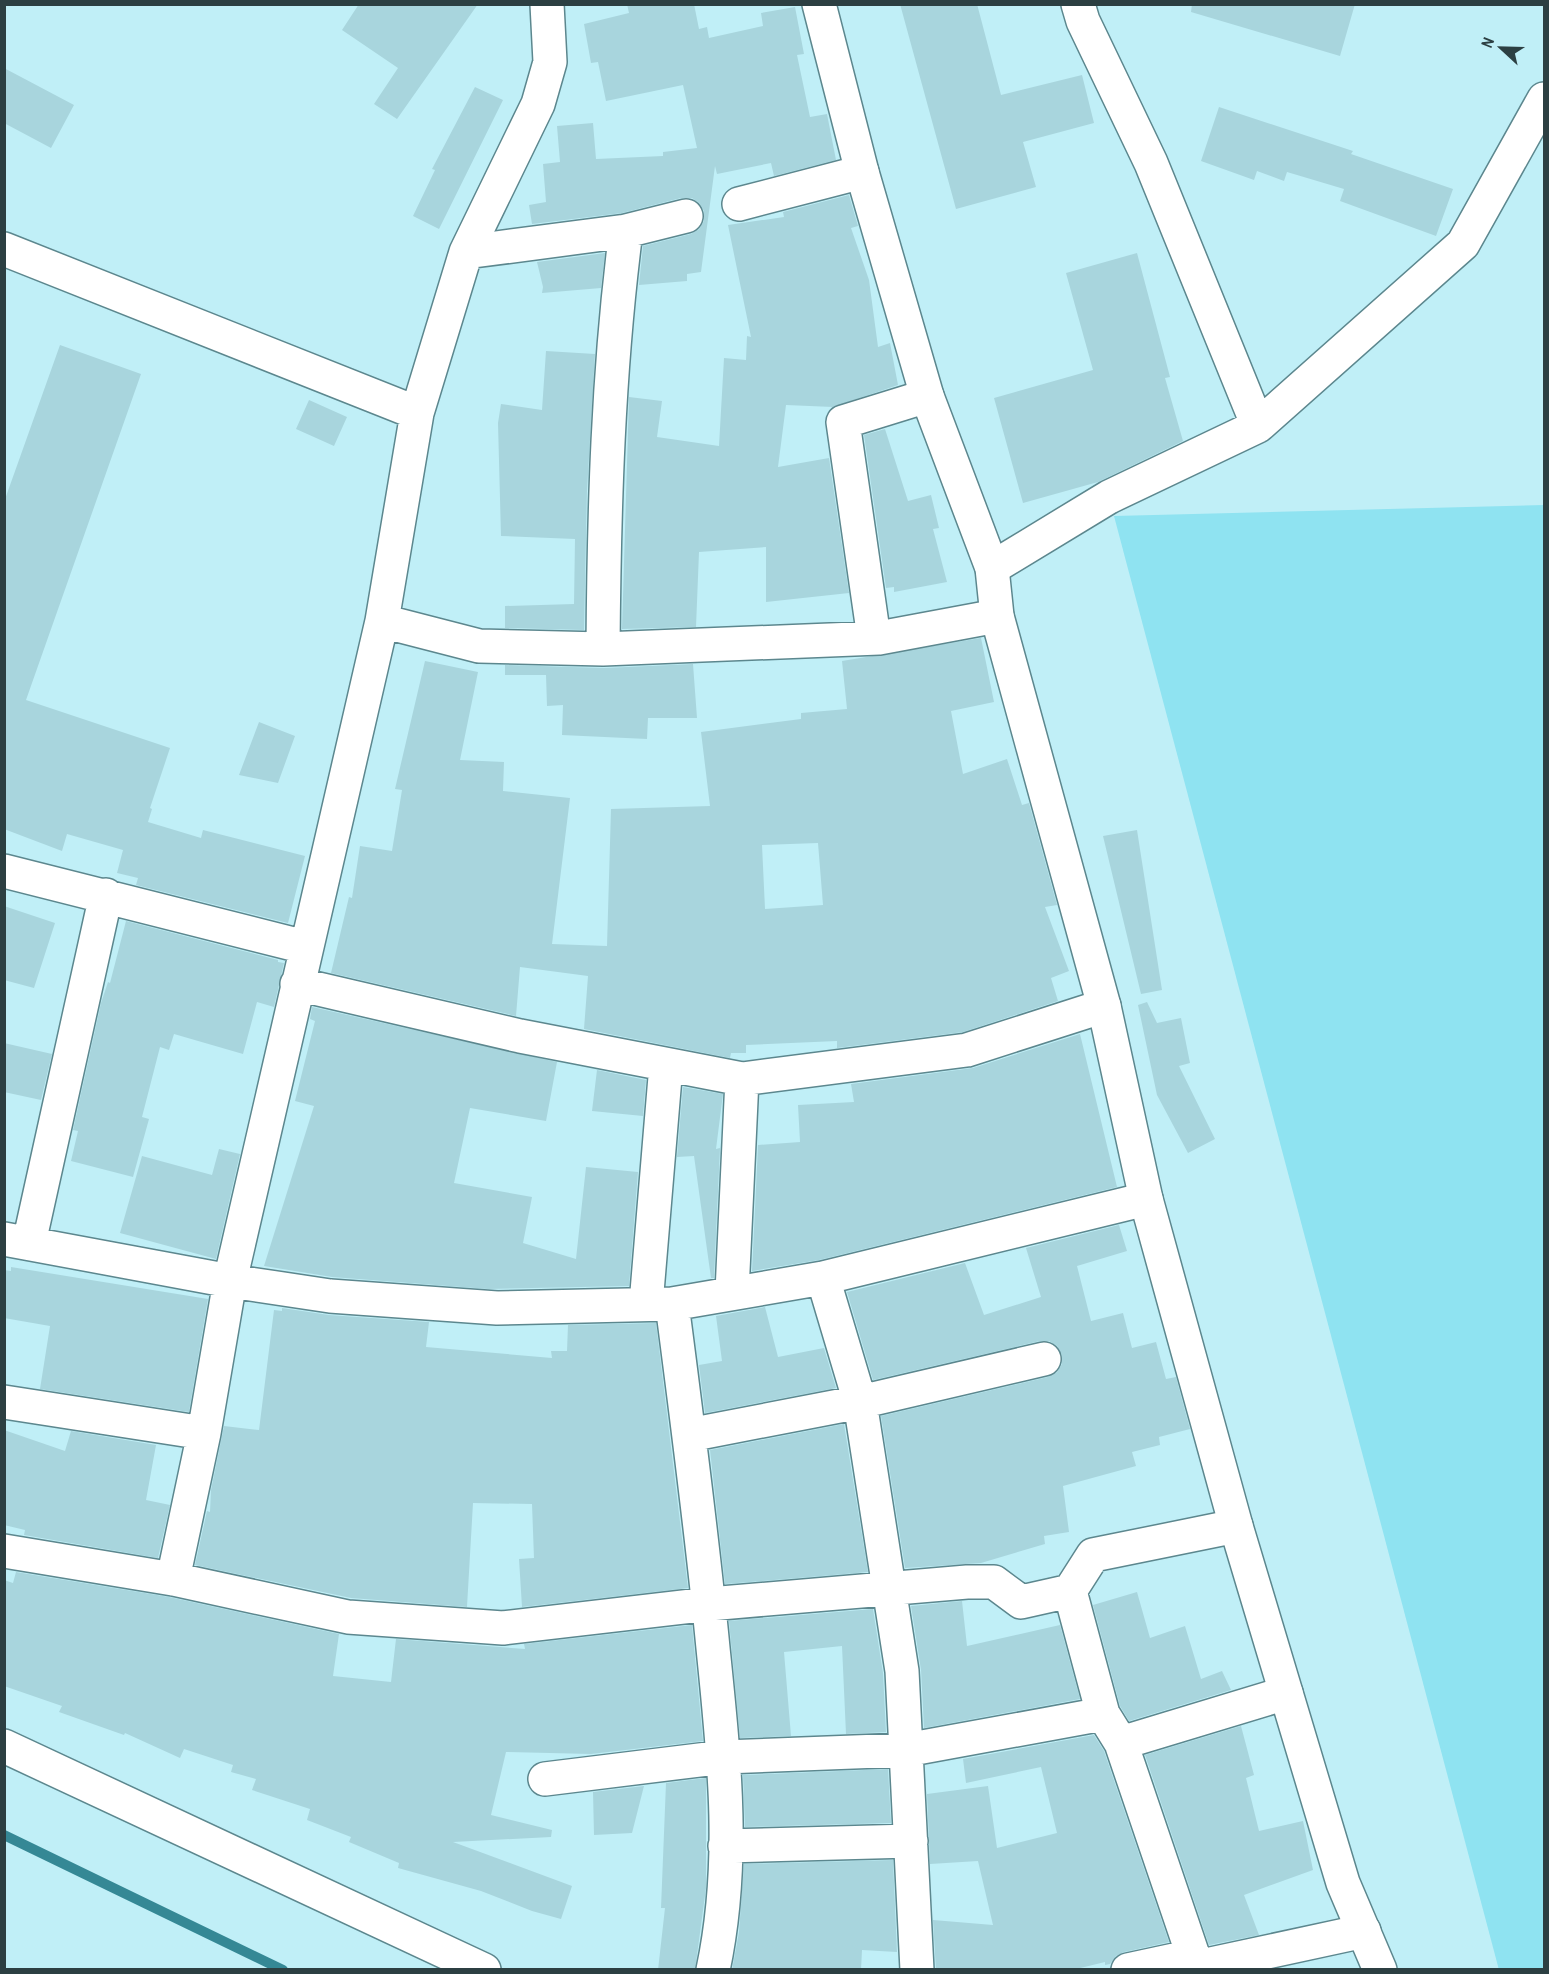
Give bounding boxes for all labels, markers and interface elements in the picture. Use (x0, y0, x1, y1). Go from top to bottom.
north arrow (1471, 18, 1531, 78)
text: N (1475, 34, 1499, 51)

